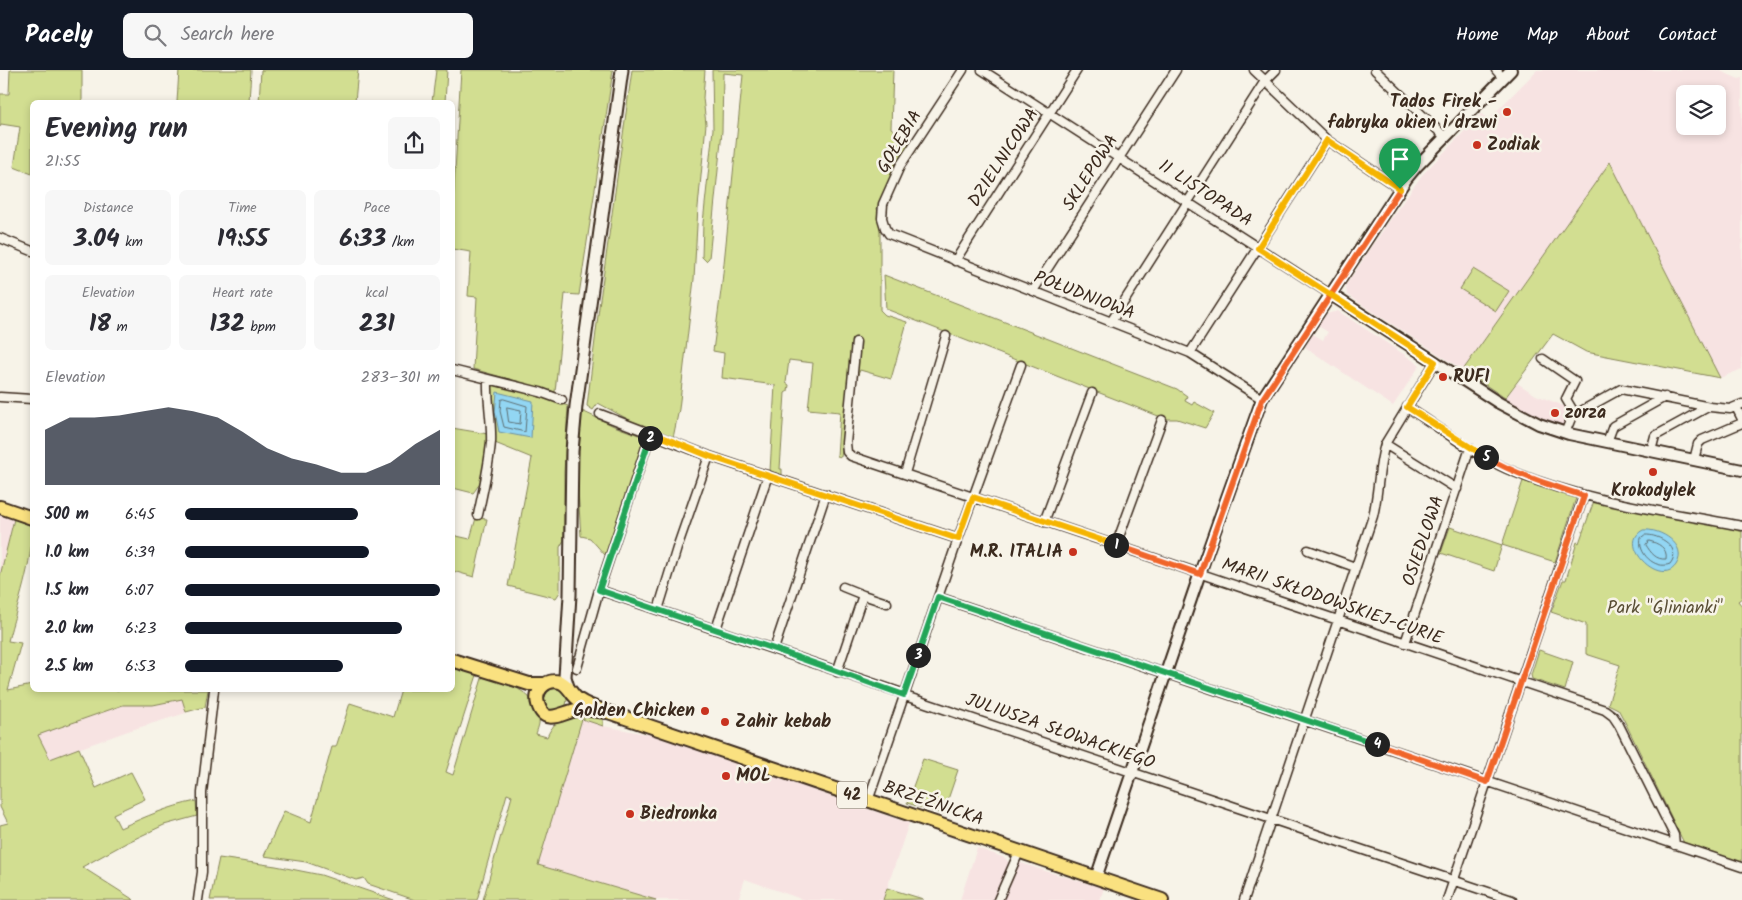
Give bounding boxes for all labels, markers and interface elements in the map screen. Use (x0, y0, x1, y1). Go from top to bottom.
search box (123, 13, 473, 58)
text: Pacely (25, 16, 93, 55)
text: Search here (181, 20, 274, 50)
icon: search (141, 21, 169, 49)
text: Home (1456, 21, 1499, 50)
text: Map (1527, 21, 1558, 50)
text: About (1586, 21, 1630, 50)
text: Contact (1658, 21, 1717, 50)
map controls (1676, 85, 1726, 135)
button: layers (1676, 85, 1726, 135)
place label: Tados Firek - fabryka okien i drzwi (1328, 88, 1497, 138)
street label: DZIELNICOWA (961, 103, 1047, 213)
street label: GOŁĘBIA (870, 105, 930, 179)
marker: Tados Firek - fabryka okien i drzwi (1501, 106, 1513, 118)
text: Evening run (45, 107, 188, 152)
button: share (388, 117, 440, 169)
street label: SKLEPOWA (1055, 129, 1127, 217)
place label: Zodiak (1487, 131, 1540, 160)
pin (1379, 138, 1421, 189)
marker: Zodiak (1471, 139, 1483, 151)
icon: arrive (1386, 145, 1414, 173)
text: 21:55 (45, 149, 80, 174)
street label: 11 LISTOPADA (1152, 153, 1258, 235)
text: Distance (83, 197, 133, 219)
text: Time (228, 197, 257, 219)
text: Pace (363, 197, 390, 219)
text: 3.04 (73, 219, 120, 259)
text: 19:55 (217, 219, 268, 259)
text: 6:33 (339, 219, 386, 259)
text: km (120, 231, 143, 253)
text: /km (386, 231, 415, 253)
street label: POŁUDNIOWA (1029, 263, 1139, 329)
text: Elevation (82, 282, 135, 304)
text: Heart rate (212, 282, 273, 304)
text: kcal (365, 282, 388, 304)
text: 18 (89, 304, 111, 344)
text: 132 (209, 304, 245, 344)
text: 231 (359, 304, 395, 344)
text: m (111, 316, 128, 338)
text: bpm (245, 316, 276, 338)
place label: RUFI (1453, 363, 1490, 392)
text: Elevation (45, 365, 106, 390)
text: 283–301 m (361, 365, 440, 390)
marker: RUFI (1437, 371, 1449, 383)
place label: zorza (1565, 399, 1606, 428)
marker: zorza (1549, 407, 1561, 419)
pin: 2 (638, 426, 662, 450)
text: 2 (646, 427, 655, 449)
pin: 5 (1474, 444, 1498, 470)
text: 5 (1483, 446, 1490, 468)
marker: Krokodylek (1647, 466, 1659, 478)
place label: Krokodylek (1611, 477, 1696, 506)
street label: OSIEDLOWA (1395, 492, 1453, 590)
text: 500 m (45, 502, 89, 527)
text: 6:45 (125, 502, 155, 527)
pin: 1 (1104, 532, 1128, 558)
text: 1 (1114, 534, 1119, 556)
place label: M.R. ITALIA (970, 538, 1063, 567)
text: 1.0 km (45, 540, 89, 565)
text: 6:39 (125, 540, 155, 565)
marker: M.R. ITALIA (1067, 546, 1079, 558)
street label: MARII SKŁODOWSKIEJ-CURIE (1217, 550, 1447, 654)
text: 1.5 km (45, 578, 89, 603)
text: 6:07 (125, 578, 153, 603)
park label: Park "Glinianki" (1607, 594, 1723, 623)
text: 2.0 km (45, 616, 93, 641)
text: 6:23 (125, 616, 156, 641)
pin: 3 (906, 642, 930, 668)
text: 3 (915, 644, 922, 666)
text: 2.5 km (45, 654, 93, 679)
text: 6:53 (125, 654, 156, 679)
street label: JULIUSZA SŁOWACKIEGO (961, 686, 1159, 778)
place label: Golden Chicken (574, 697, 695, 726)
marker: Golden Chicken (699, 705, 711, 717)
place label: Zahir kebab (735, 708, 831, 737)
marker: Zahir kebab (719, 716, 731, 728)
pin: 4 (1364, 732, 1390, 756)
text: 4 (1374, 733, 1381, 755)
place label: MOL (736, 762, 771, 791)
marker: MOL (720, 770, 732, 782)
street label: BRZEŹNICKA (879, 773, 987, 835)
road number: 42 (837, 782, 867, 808)
place label: Biedronka (640, 800, 717, 829)
marker: Biedronka (624, 808, 636, 820)

